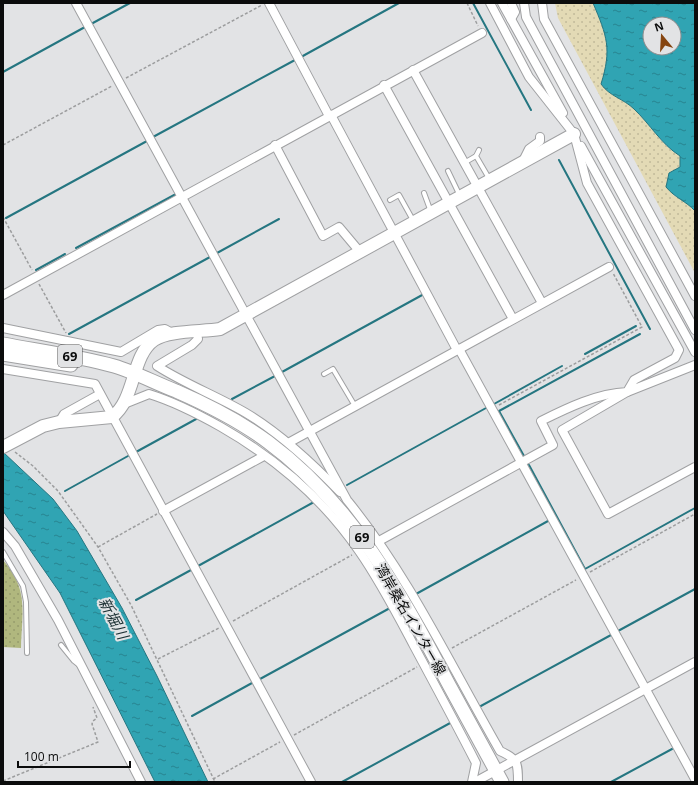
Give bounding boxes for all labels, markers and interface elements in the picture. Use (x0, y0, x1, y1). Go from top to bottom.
north arrow (642, 16, 682, 56)
text: N (652, 17, 665, 35)
road number: 69 (58, 345, 82, 367)
road number: 69 (350, 526, 374, 548)
street label: 湾岸桑名インター線 (371, 560, 451, 678)
water label: 新堀川 (95, 593, 134, 644)
scale bar (18, 743, 130, 769)
text: 100 m (24, 748, 59, 765)

